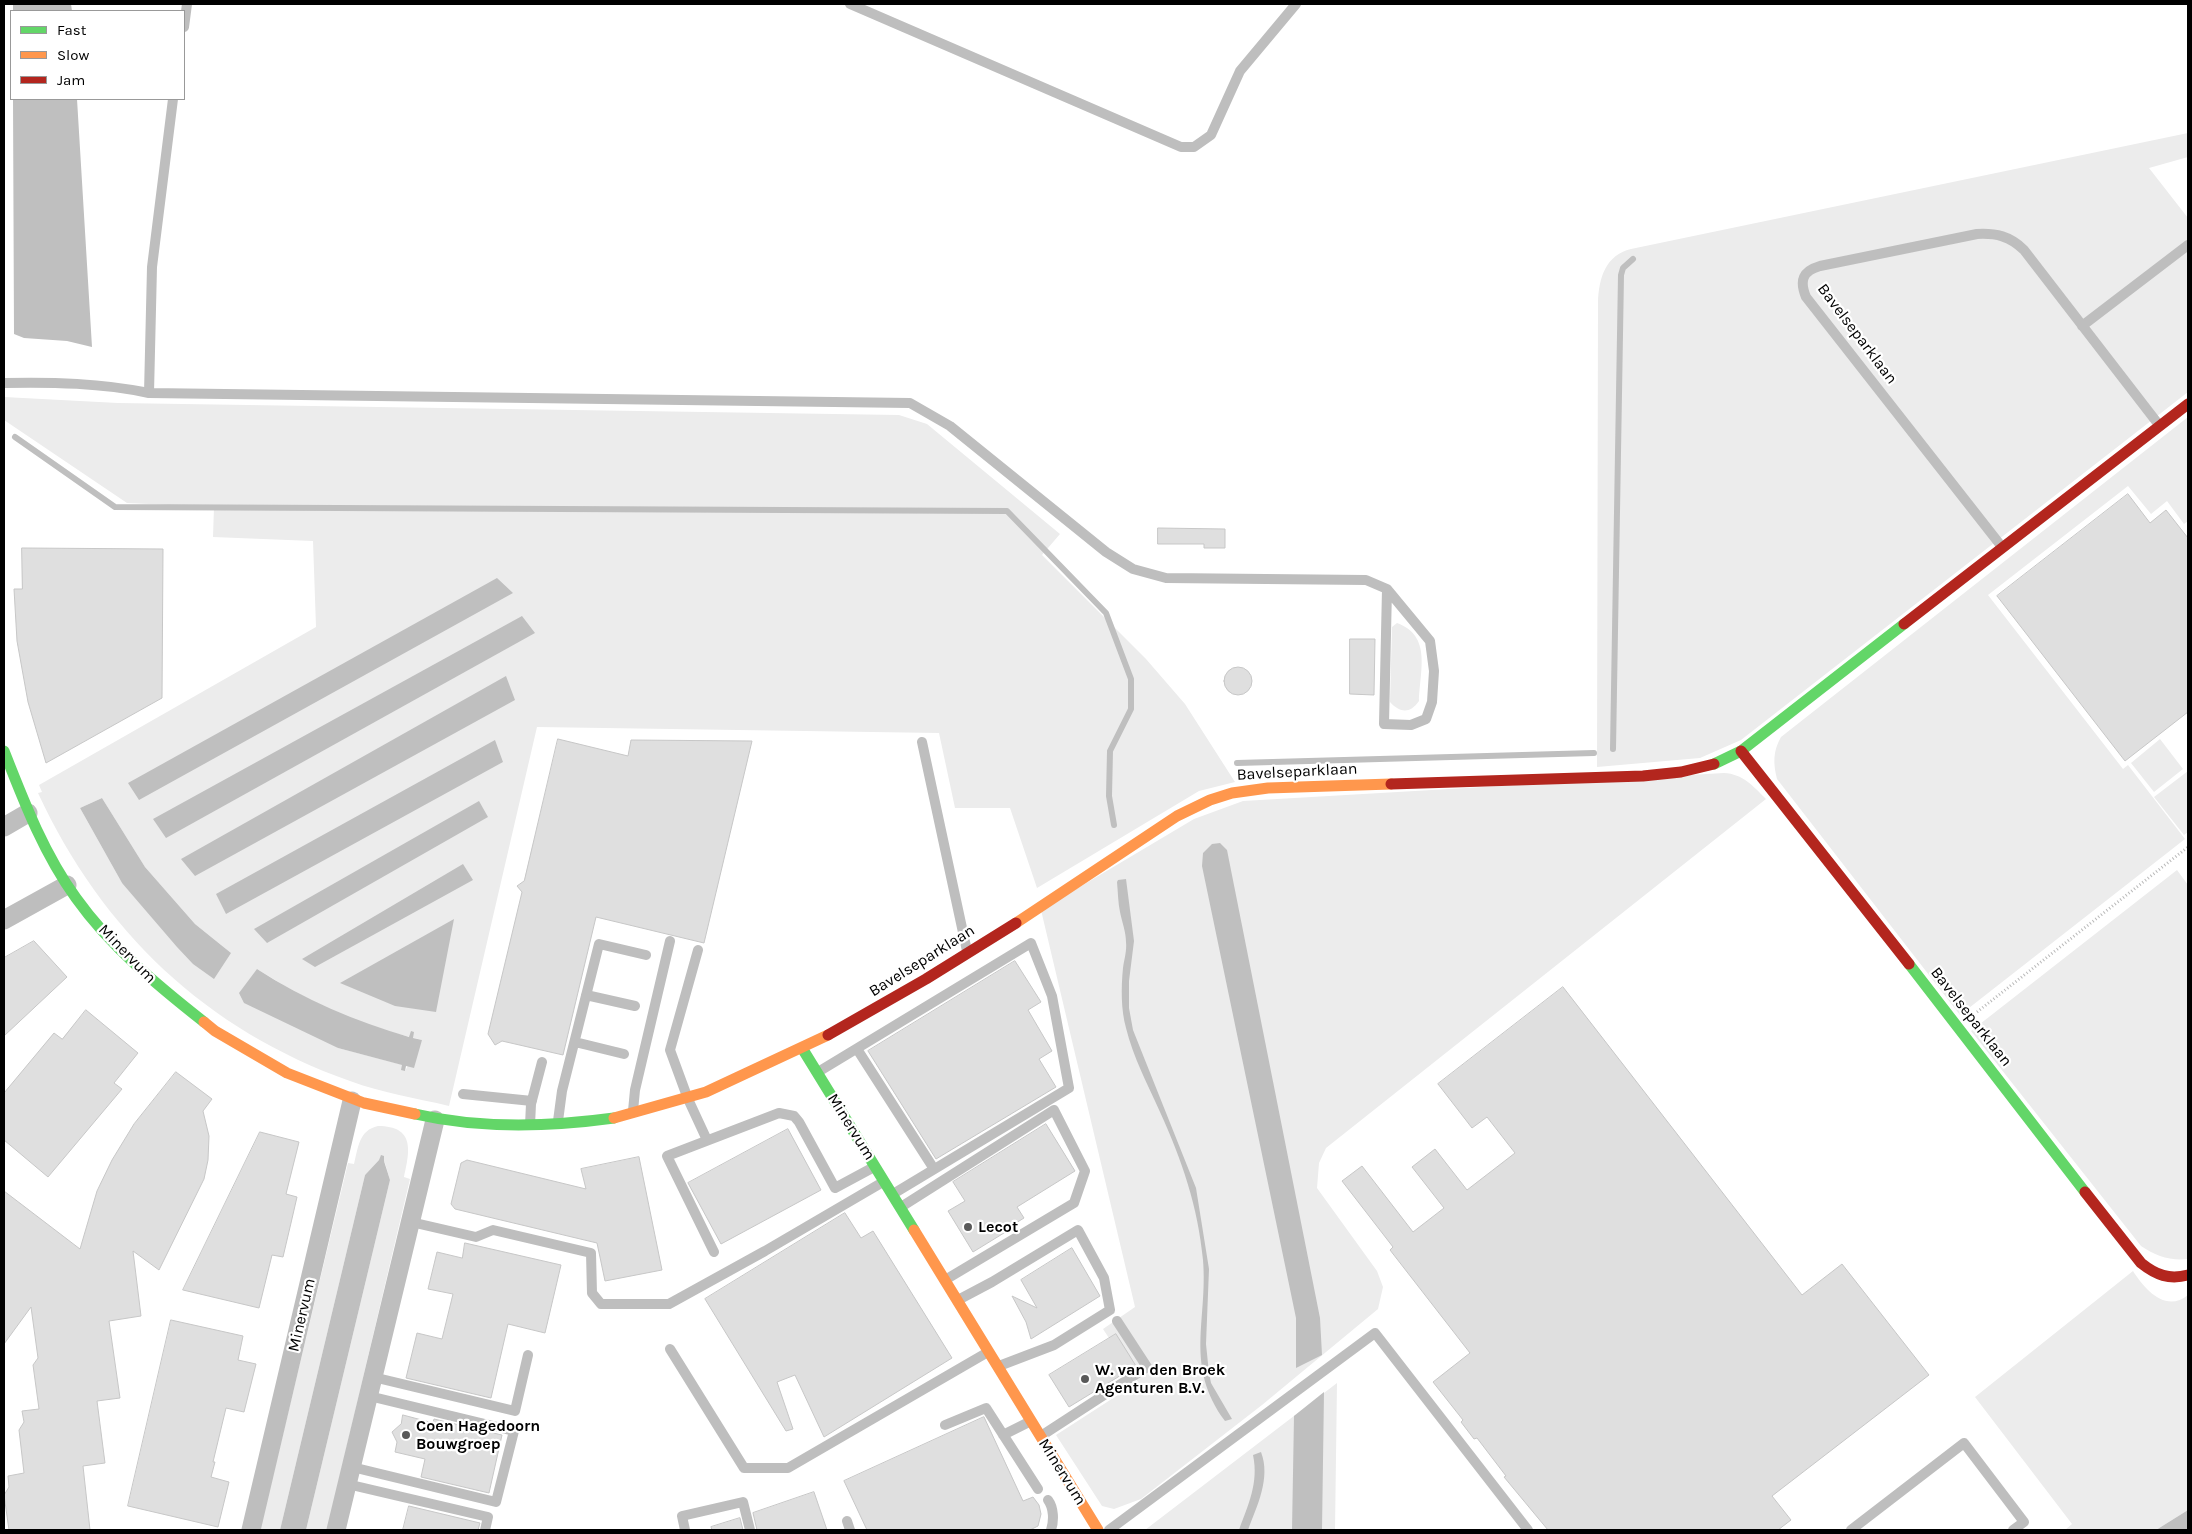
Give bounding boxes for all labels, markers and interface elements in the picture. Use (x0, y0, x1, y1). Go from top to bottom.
legend (10, 10, 185, 100)
text: Fast (57, 21, 86, 39)
text: Slow (57, 46, 89, 64)
text: Jam (57, 71, 85, 89)
street label: Bavelseparklaan (1813, 280, 1901, 388)
street label: Bavelseparklaan (1236, 759, 1358, 785)
street label: Minervum (94, 920, 160, 988)
street label: Bavelseparklaan (866, 921, 978, 1001)
street label: Bavelseparklaan (1926, 963, 2016, 1071)
street label: Minervum (823, 1090, 879, 1164)
place label: Lecot (978, 1217, 1018, 1237)
marker: Lecot (962, 1221, 974, 1233)
street label: Minervum (284, 1276, 320, 1354)
place label: W. van den Broek Agenturen B.V. (1095, 1360, 1225, 1398)
marker: W. van den Broek Agenturen B.V. (1079, 1373, 1091, 1385)
place label: Coen Hagedoorn Bouwgroep (416, 1416, 540, 1454)
marker: Coen Hagedoorn Bouwgroep (400, 1429, 412, 1441)
street label: Minervum (1034, 1435, 1090, 1509)

